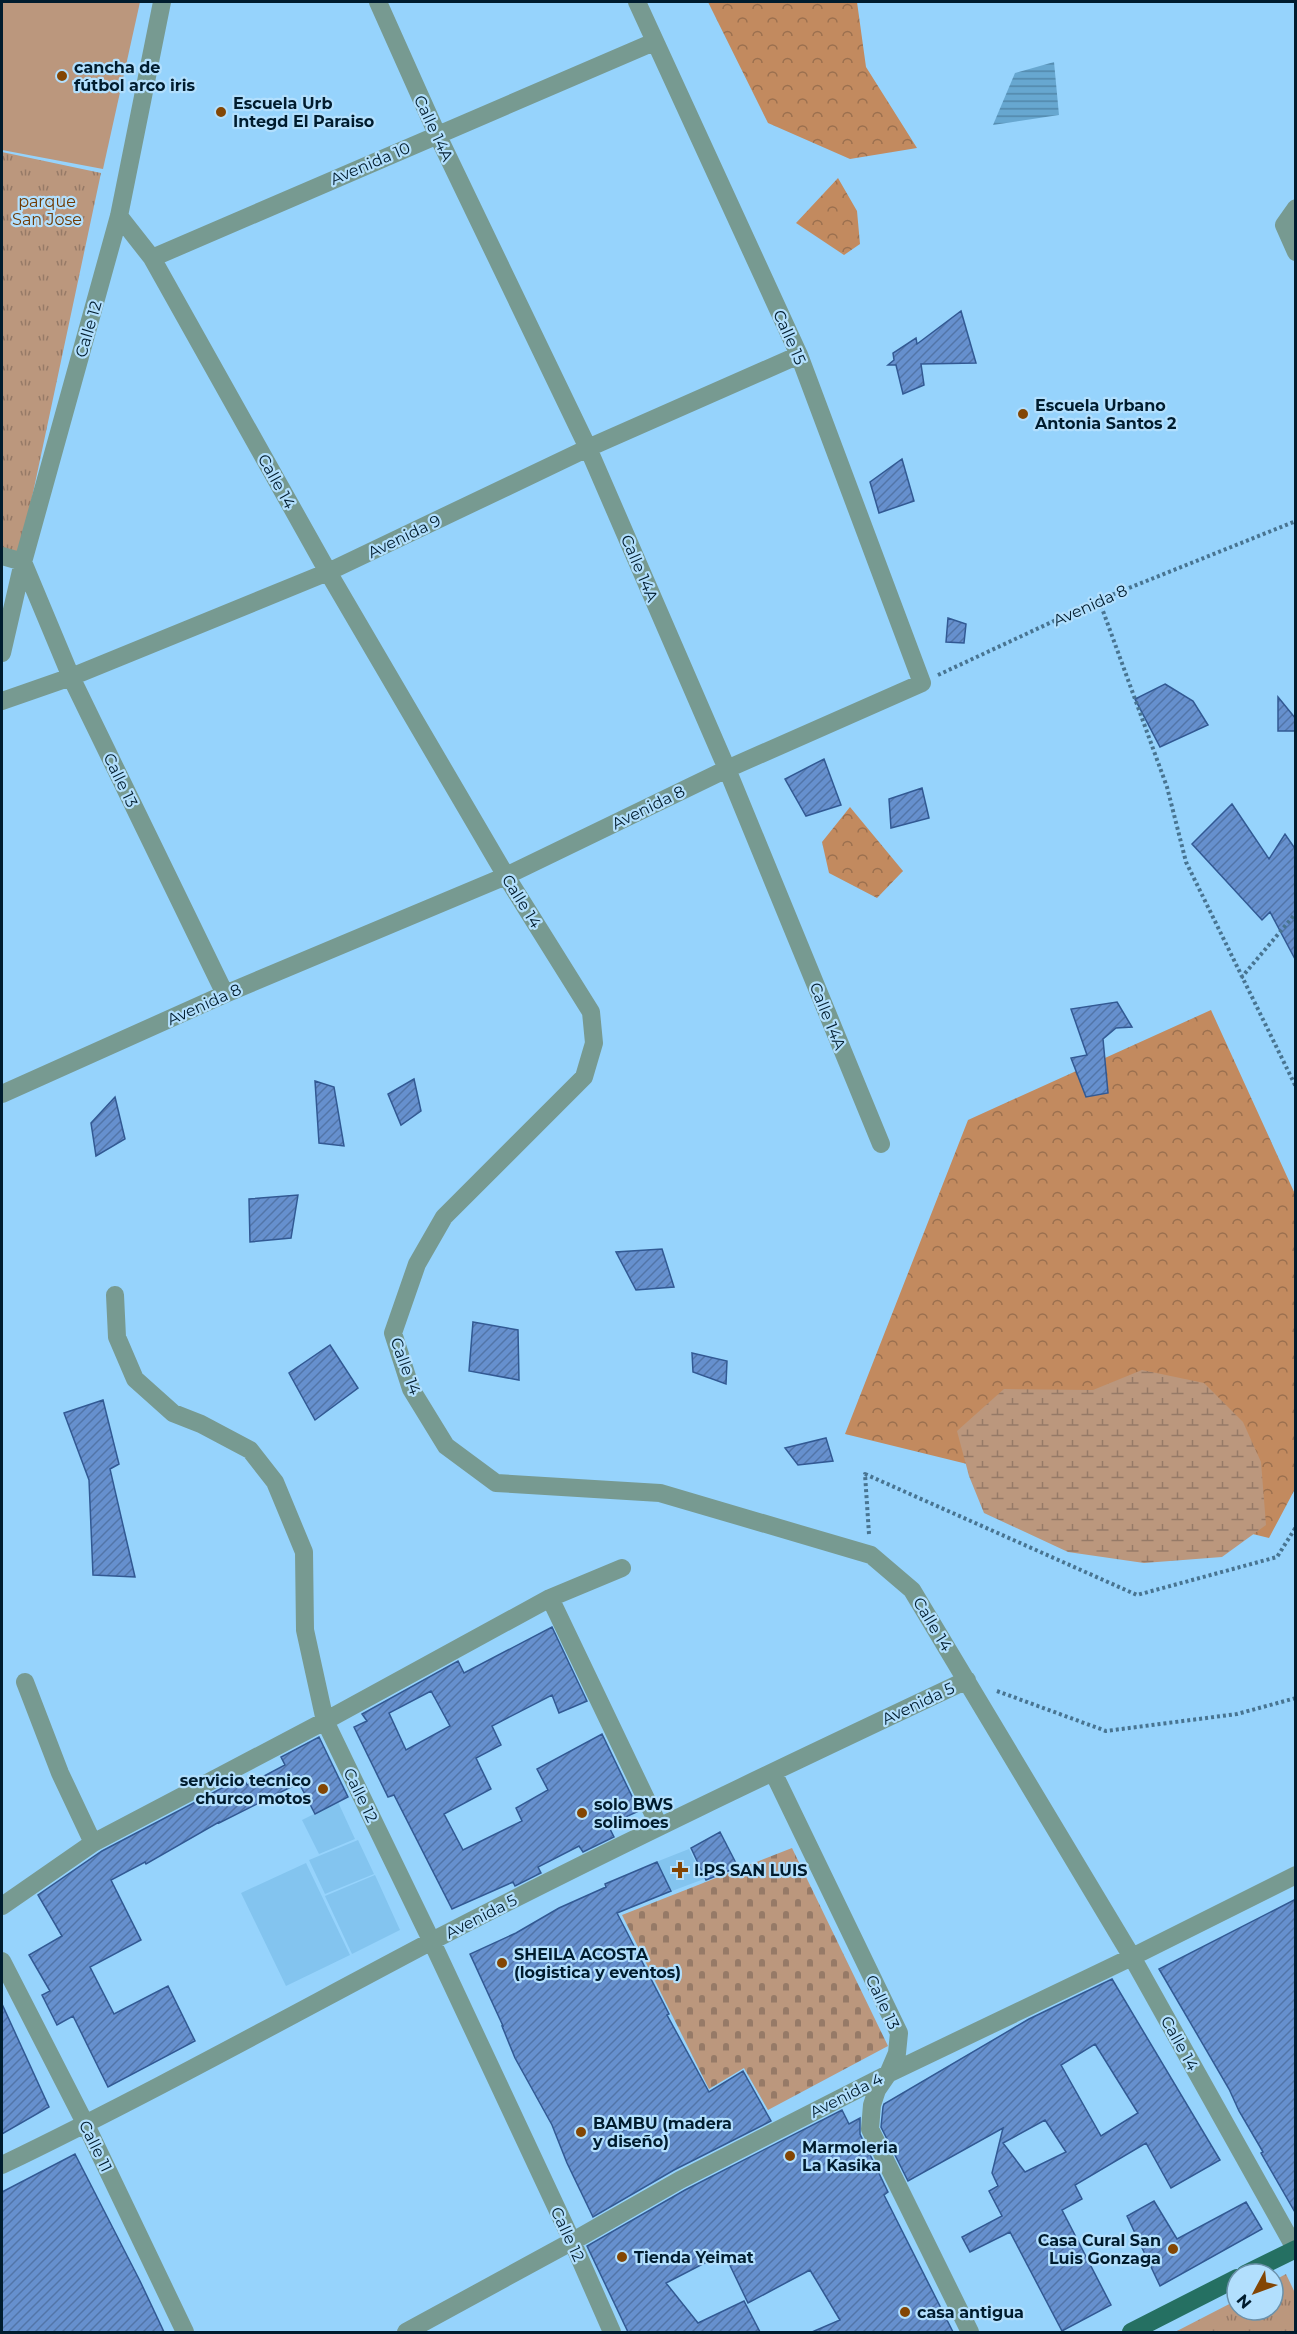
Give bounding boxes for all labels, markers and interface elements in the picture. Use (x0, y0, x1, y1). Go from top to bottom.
place label: cancha de fútbol arco iris (74, 58, 195, 95)
marker: cancha de fútbol arco iris (55, 69, 69, 83)
street label: Calle 14A (410, 92, 457, 165)
place label: Escuela Urb Integd El Paraiso (233, 94, 374, 131)
marker: Escuela Urb Integd El Paraiso (214, 105, 228, 119)
street label: Avenida 10 (327, 138, 413, 189)
park label: parque San Jose (12, 192, 82, 229)
street label: Calle 12 (71, 299, 106, 360)
street label: Calle 15 (769, 307, 810, 368)
place label: Escuela Urbano Antonia Santos 2 (1034, 396, 1177, 433)
marker: Escuela Urbano Antonia Santos 2 (1016, 407, 1030, 421)
street label: Calle 14 (254, 451, 299, 512)
street label: Avenida 9 (365, 511, 444, 562)
street label: Calle 14A (617, 532, 662, 605)
street label: Avenida 8 (1050, 581, 1130, 630)
street label: Calle 13 (99, 750, 142, 810)
street label: Avenida 8 (609, 782, 688, 833)
street label: Calle 14 (498, 871, 546, 932)
street label: Avenida 8 (164, 980, 244, 1029)
street label: Calle 14A (805, 980, 850, 1053)
street label: Calle 14 (386, 1335, 425, 1398)
street label: Calle 14 (909, 1594, 956, 1655)
street label: Avenida 5 (879, 1678, 957, 1729)
street label: Calle 12 (339, 1765, 382, 1825)
place label: servicio tecnico churco motos (180, 1771, 311, 1808)
marker: servicio tecnico churco motos (316, 1782, 330, 1796)
place label: solo BWS solimoes (594, 1795, 673, 1832)
marker: solo BWS solimoes (575, 1806, 589, 1820)
marker: I.PS SAN LUIS (671, 1861, 689, 1879)
place label: I.PS SAN LUIS (694, 1861, 807, 1880)
street label: Avenida 5 (442, 1890, 520, 1943)
place label: SHEILA ACOSTA (logistica y eventos) (514, 1945, 681, 1982)
marker: SHEILA ACOSTA (logistica y eventos) (495, 1956, 509, 1970)
street label: Calle 13 (862, 1972, 903, 2032)
street label: Calle 14 (1157, 2013, 1202, 2074)
street label: Avenida 4 (807, 2069, 886, 2122)
place label: BAMBU (madera y diseño) (592, 2114, 732, 2151)
street label: Calle 11 (75, 2117, 116, 2175)
marker: BAMBU (madera y diseño) (574, 2125, 588, 2139)
place label: Marmoleria La Kasika (802, 2138, 898, 2175)
marker: Marmoleria La Kasika (783, 2149, 797, 2163)
street label: Calle 12 (547, 2204, 588, 2265)
place label: Casa Cural San Luis Gonzaga (1038, 2231, 1161, 2268)
marker: Casa Cural San Luis Gonzaga (1166, 2242, 1180, 2256)
place label: Tienda Yeimat (634, 2248, 754, 2267)
marker: Tienda Yeimat (615, 2250, 629, 2264)
north arrow (1225, 2262, 1285, 2322)
text: N (1233, 2290, 1255, 2313)
place label: casa antigua (917, 2303, 1024, 2322)
marker: casa antigua (898, 2305, 912, 2319)

